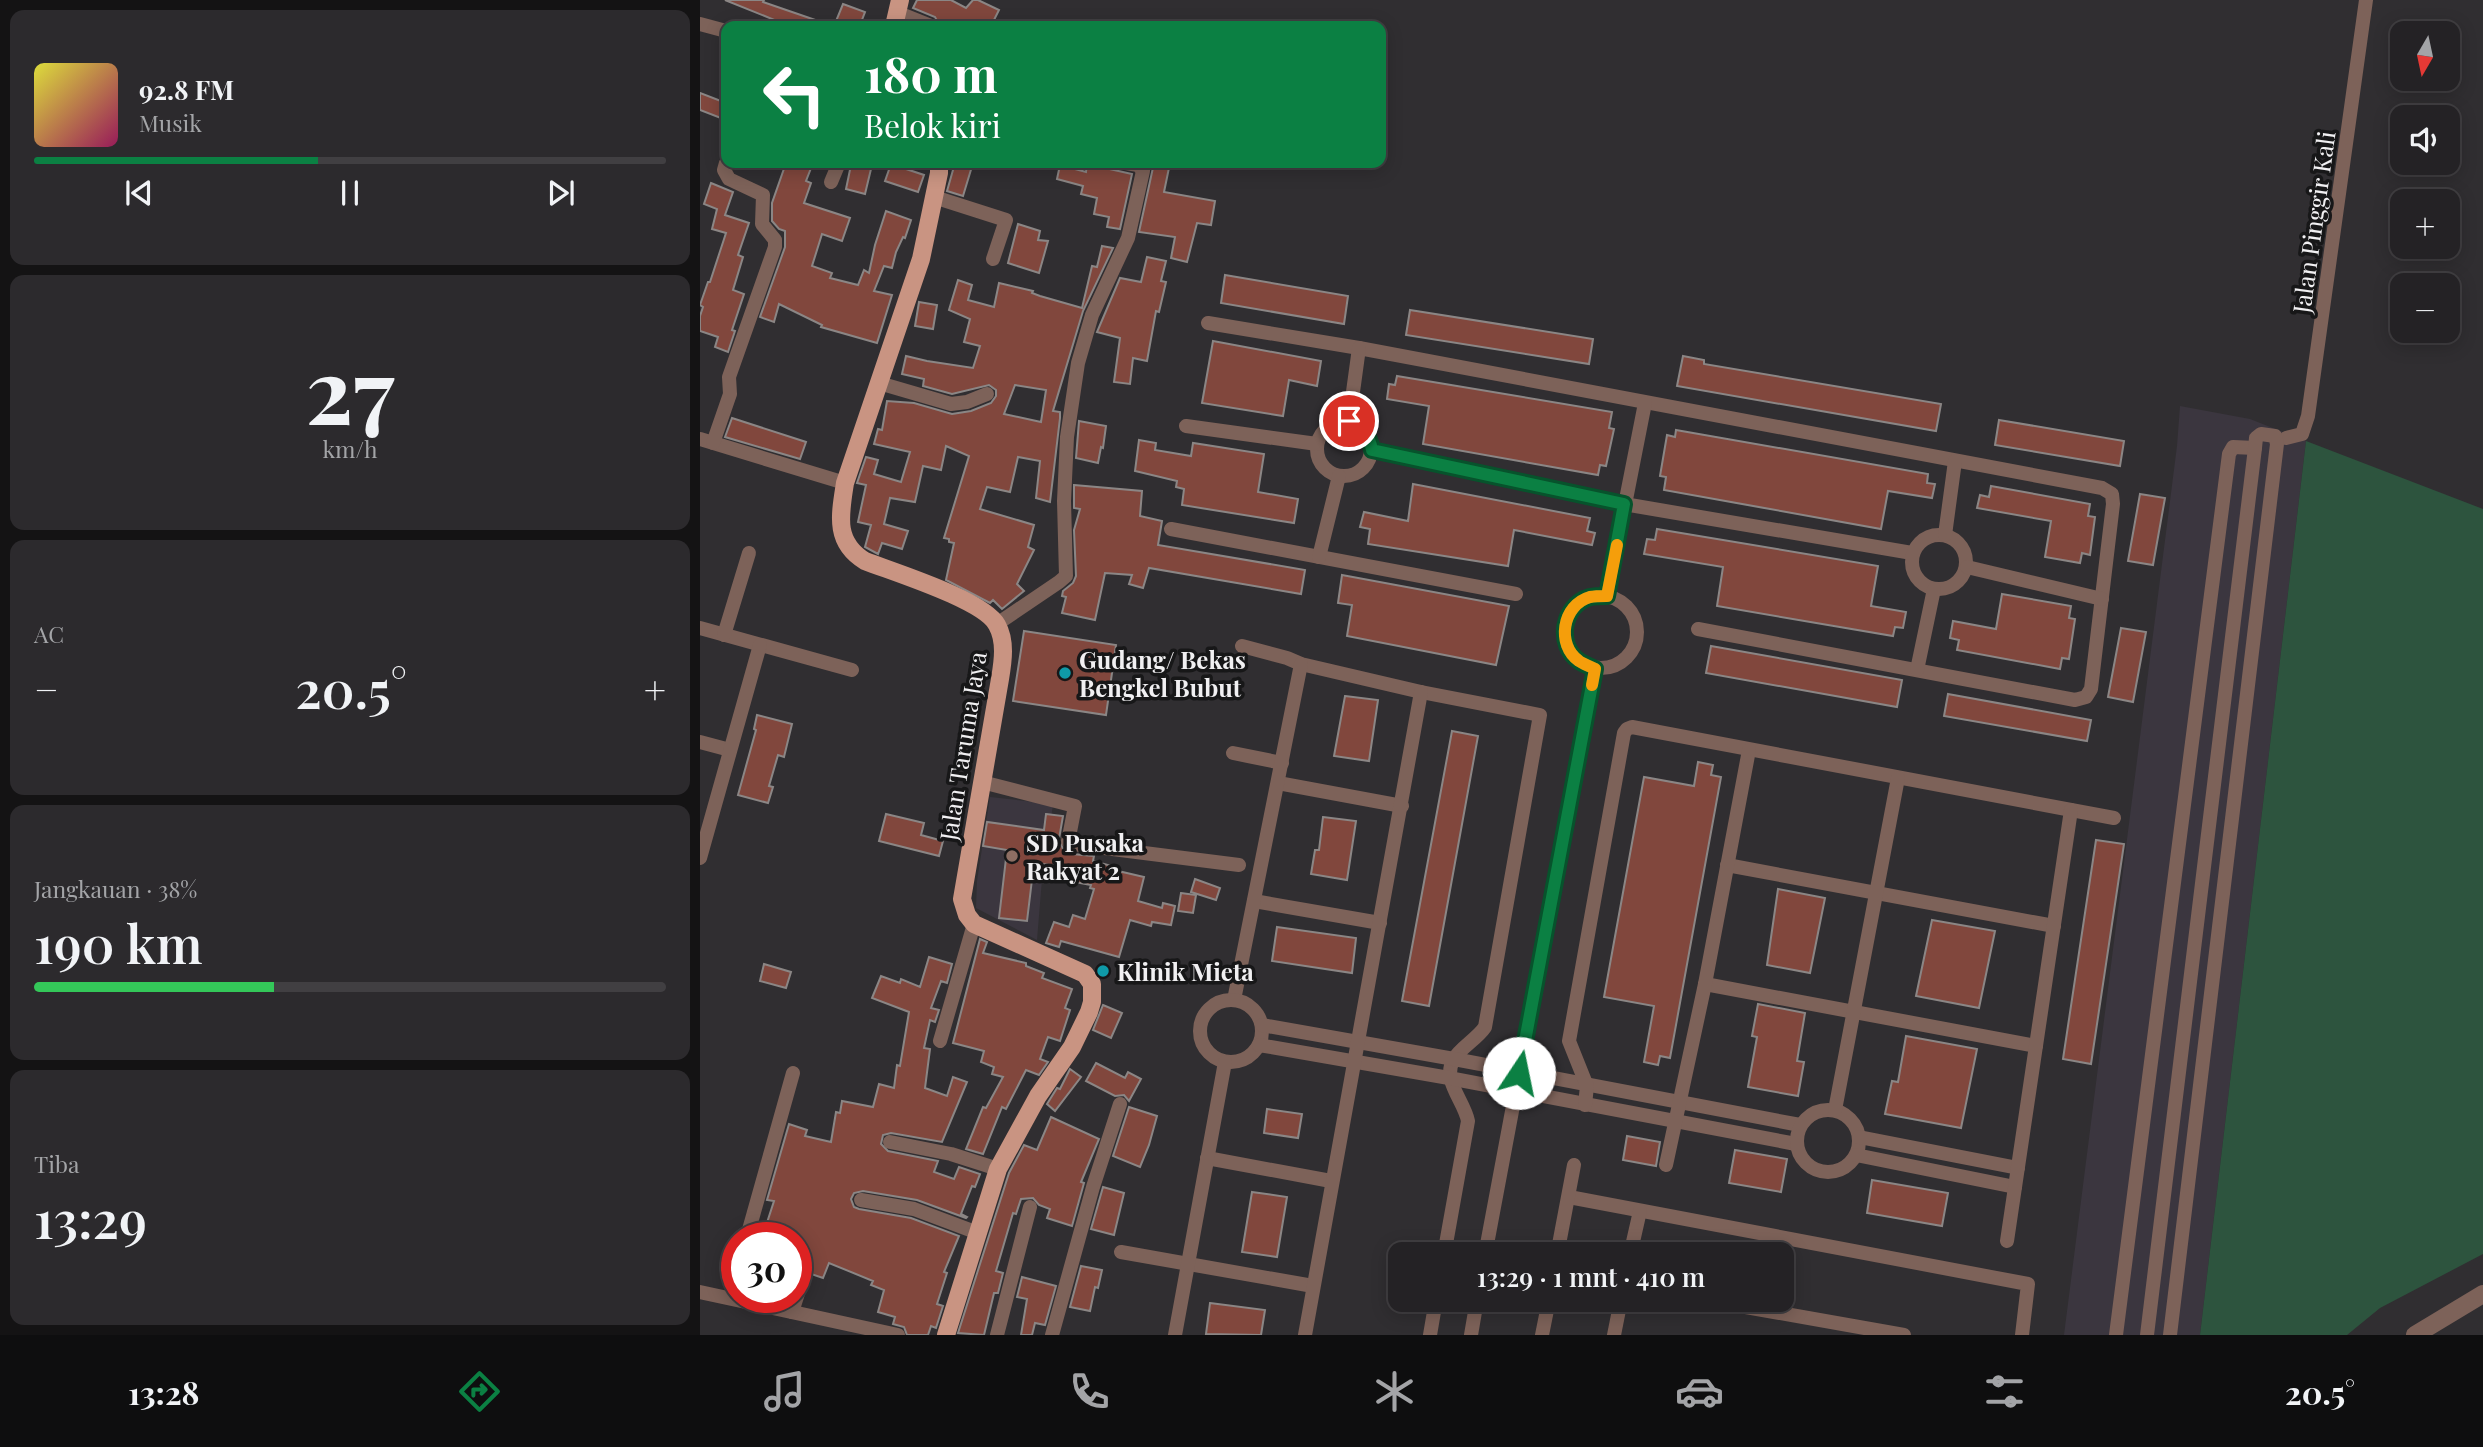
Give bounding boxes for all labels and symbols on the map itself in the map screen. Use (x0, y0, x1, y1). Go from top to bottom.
north arrow (2390, 21, 2460, 91)
street label: Jalan Pinggir Kali (2284, 129, 2342, 316)
pin (1319, 391, 1379, 451)
place label: Gudang/ Bekas Bengkel Bubut (1079, 643, 1246, 703)
street label: Jalan Taruma Jaya (931, 649, 993, 844)
marker: Gudang/ Bekas Bengkel Bubut (1057, 665, 1073, 681)
place label: SD Pusaka Rakyat 2 (1026, 826, 1145, 886)
marker: SD Pusaka Rakyat 2 (1004, 848, 1020, 864)
place label: Klinik Mieta (1117, 955, 1254, 987)
marker: Klinik Mieta (1095, 963, 1111, 979)
position arrow (1482, 1036, 1556, 1110)
speed limit sign: 30 (721, 1222, 812, 1313)

